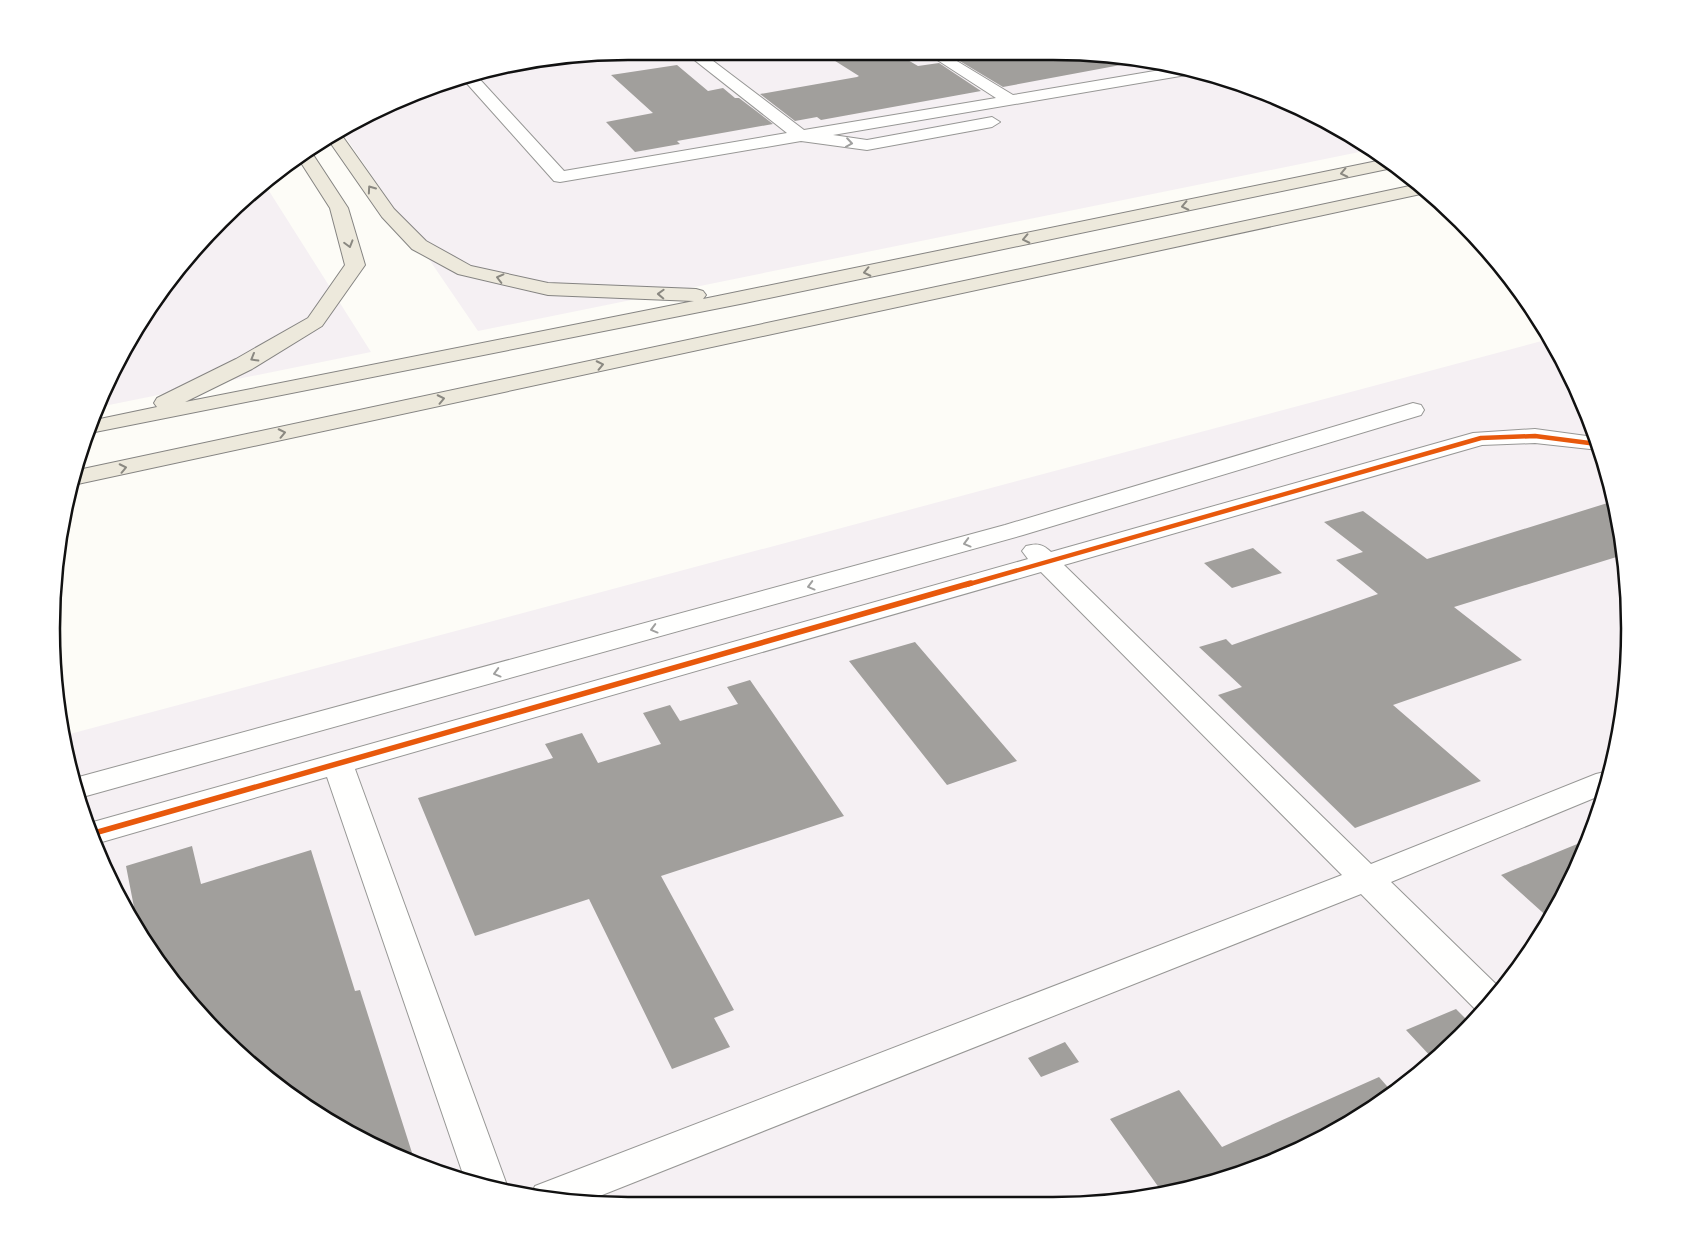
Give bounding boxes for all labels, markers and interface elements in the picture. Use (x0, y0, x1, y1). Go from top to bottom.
one-way arrow (845, 137, 853, 147)
one-way arrow (1340, 167, 1349, 178)
one-way arrow (368, 185, 377, 194)
one-way arrow (1181, 200, 1189, 211)
one-way arrow (1021, 233, 1030, 243)
one-way arrow (343, 239, 354, 248)
one-way arrow (862, 266, 871, 276)
one-way arrow (496, 273, 505, 284)
one-way arrow (657, 289, 665, 300)
one-way arrow (251, 351, 260, 361)
one-way arrow (595, 360, 604, 371)
one-way arrow (436, 395, 445, 405)
one-way arrow (277, 429, 286, 439)
one-way arrow (119, 463, 127, 473)
one-way arrow (963, 537, 972, 548)
one-way arrow (806, 580, 815, 591)
one-way arrow (651, 624, 659, 634)
one-way arrow (494, 667, 502, 677)

